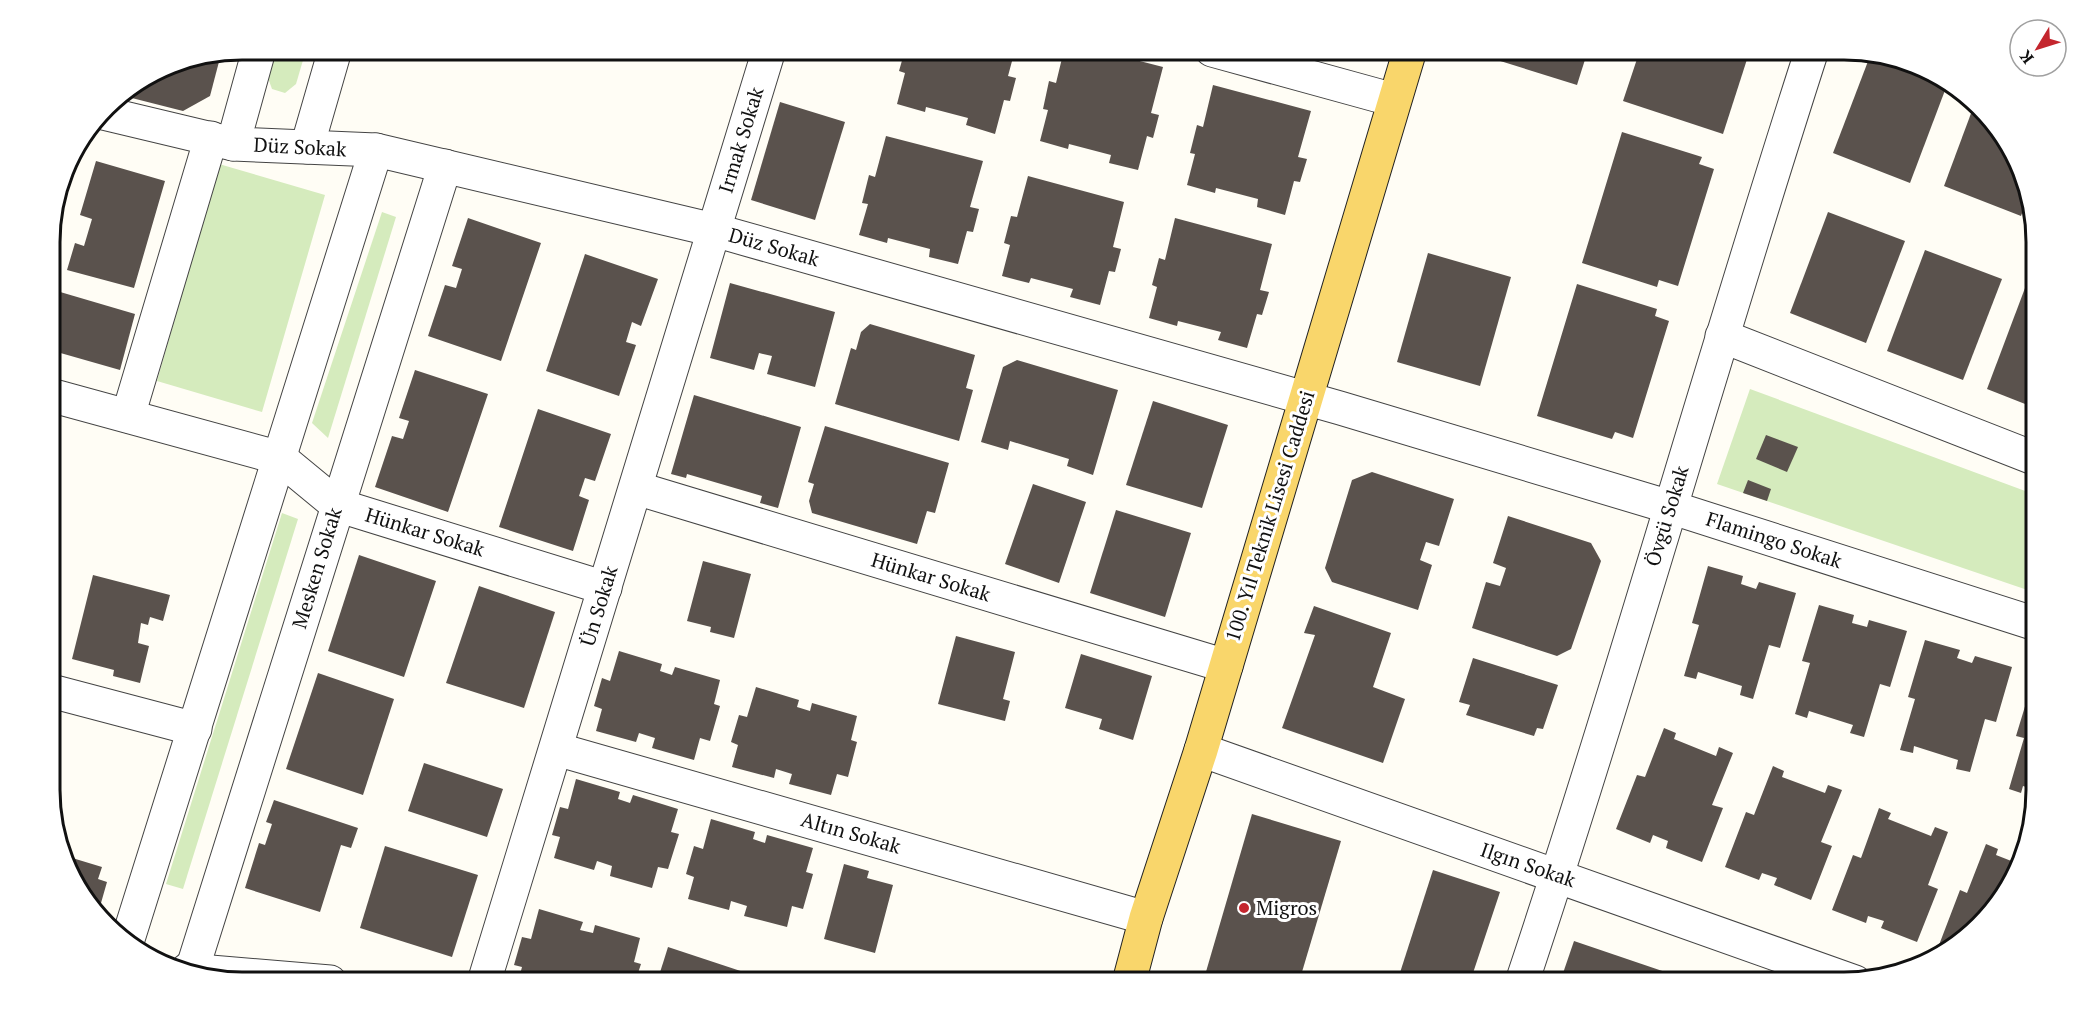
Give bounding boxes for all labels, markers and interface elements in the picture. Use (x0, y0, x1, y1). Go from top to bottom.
north arrow (2008, 18, 2068, 78)
text: K (2014, 45, 2038, 68)
street label: Irmak Sokak (712, 83, 770, 196)
street label: Düz Sokak (253, 131, 348, 162)
street label: Düz Sokak (726, 221, 823, 272)
street label: 100. Yıl Teknik Lisesi Caddesi (1218, 387, 1321, 645)
street label: Övgü Sokak (1638, 462, 1695, 570)
street label: Hünkar Sokak (362, 501, 489, 563)
street label: Mesken Sokak (285, 503, 348, 632)
street label: Flamingo Sokak (1703, 505, 1846, 574)
street label: Hünkar Sokak (868, 546, 995, 608)
street label: Ün Sokak (574, 562, 624, 649)
street label: Altın Sokak (798, 805, 905, 860)
street label: Ilgın Sokak (1477, 836, 1580, 894)
place label: Migros (1256, 894, 1317, 921)
marker: Migros (1237, 901, 1251, 915)

